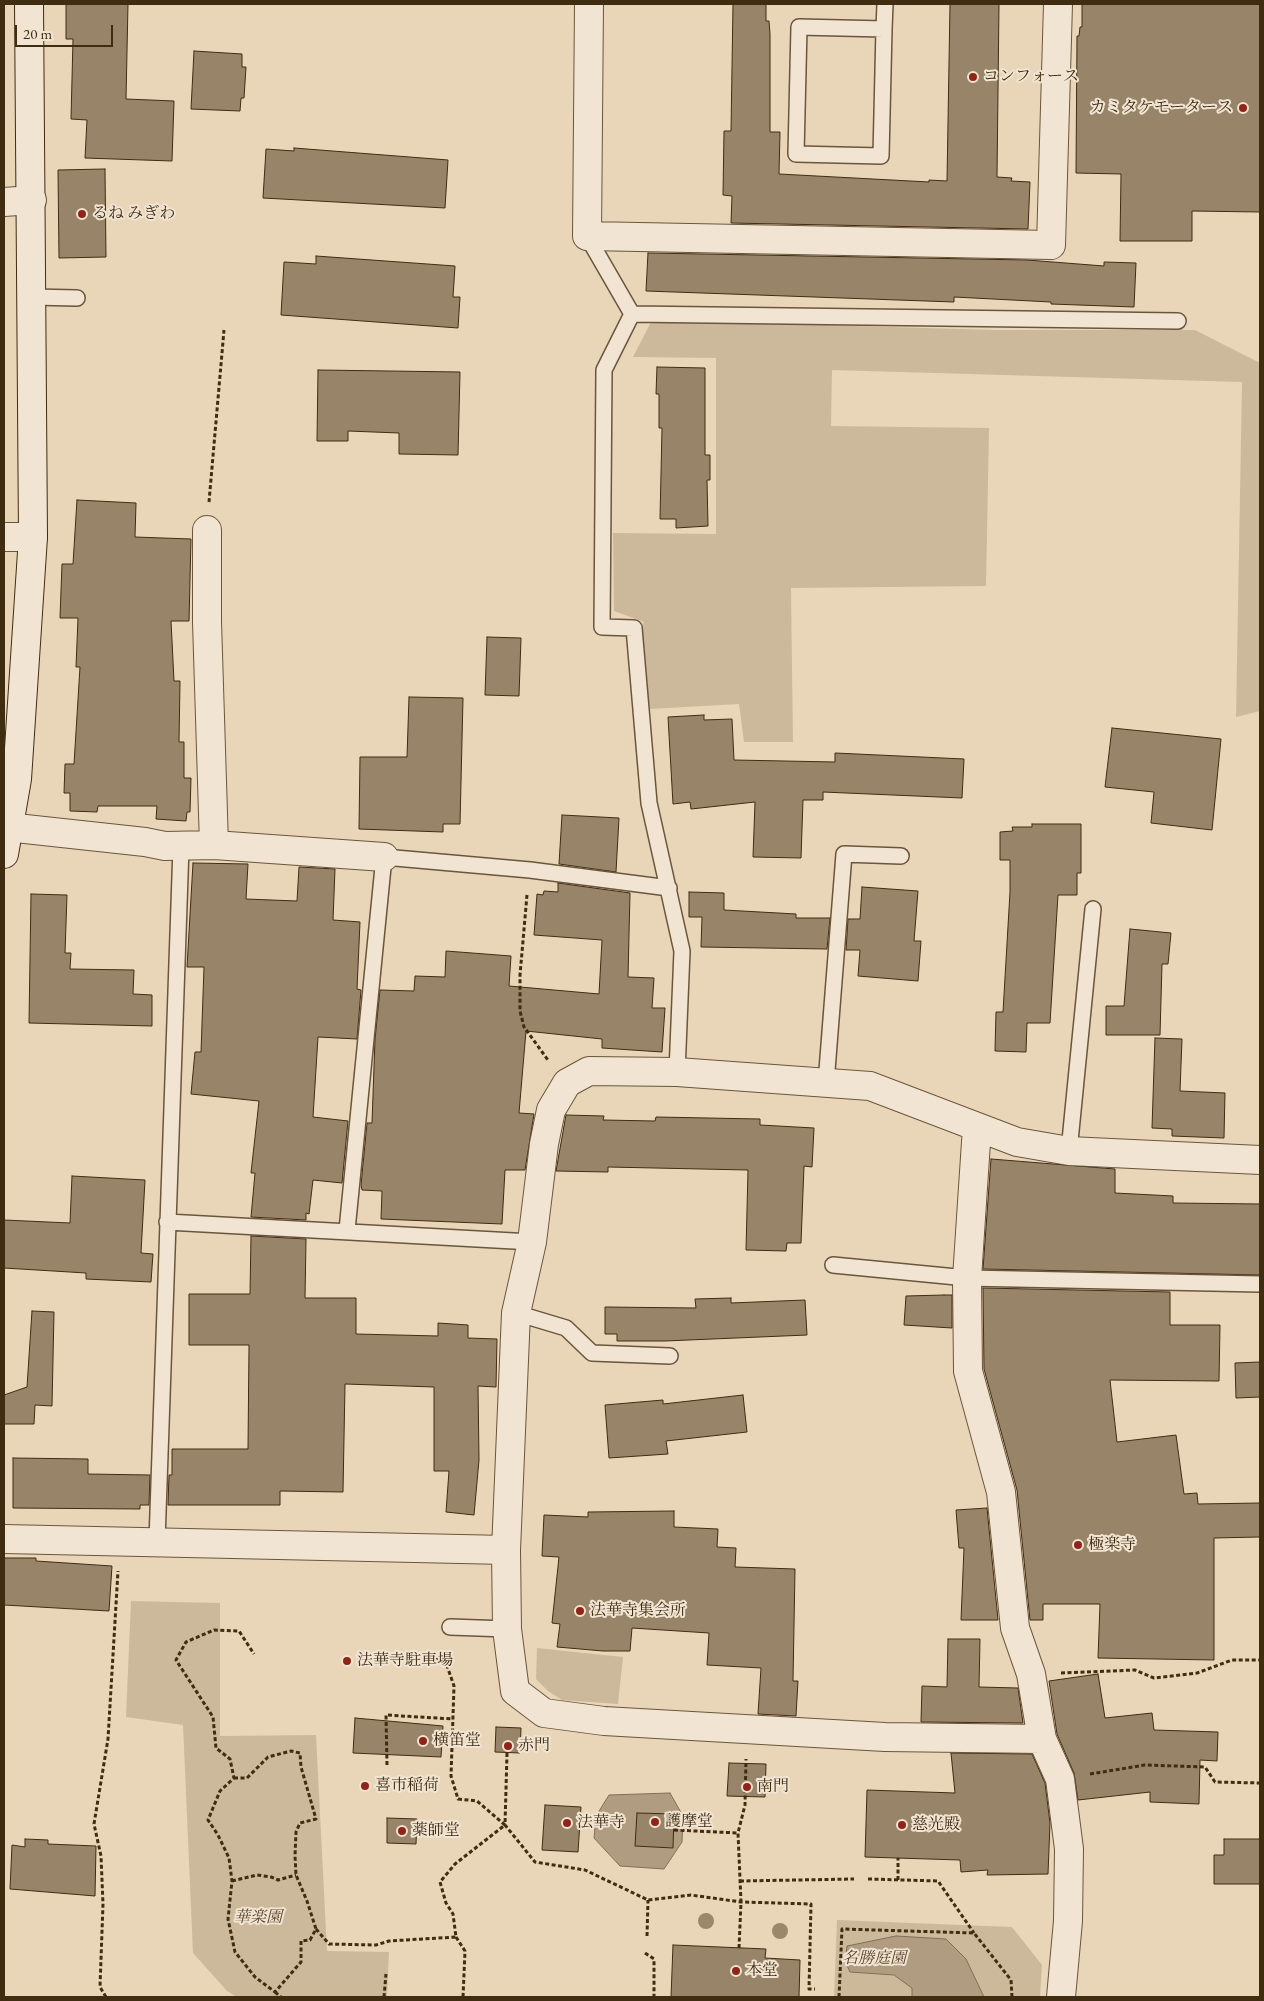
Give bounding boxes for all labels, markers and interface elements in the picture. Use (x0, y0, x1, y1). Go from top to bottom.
scale bar (18, 15, 115, 47)
text: 20 m (23, 24, 52, 43)
place label: コンフォース (983, 67, 1079, 87)
marker: コンフォース (967, 71, 979, 83)
place label: カミタケモータース (1090, 98, 1233, 118)
marker: カミタケモータース (1237, 102, 1249, 114)
place label: るね みぎわ (92, 204, 175, 224)
marker: るね みぎわ (76, 208, 88, 220)
place label: 極楽寺 (1088, 1535, 1136, 1555)
marker: 極楽寺 (1072, 1539, 1084, 1551)
place label: 法華寺集会所 (590, 1601, 686, 1621)
marker: 法華寺集会所 (574, 1605, 586, 1617)
place label: 法華寺駐車場 (357, 1651, 453, 1671)
marker: 法華寺駐車場 (341, 1655, 353, 1667)
place label: 横笛堂 (433, 1731, 481, 1751)
marker: 横笛堂 (417, 1735, 429, 1747)
place label: 赤門 (518, 1736, 550, 1756)
marker: 赤門 (502, 1740, 514, 1752)
place label: 喜市稲荷 (375, 1776, 439, 1796)
place label: 南門 (757, 1777, 789, 1797)
marker: 喜市稲荷 (359, 1780, 371, 1792)
marker: 南門 (741, 1781, 753, 1793)
place label: 護摩堂 (665, 1812, 713, 1832)
place label: 法華寺 (577, 1813, 625, 1833)
place label: 慈光殿 (912, 1815, 960, 1835)
marker: 護摩堂 (649, 1816, 661, 1828)
marker: 法華寺 (561, 1817, 573, 1829)
marker: 慈光殿 (896, 1819, 908, 1831)
place label: 薬師堂 (412, 1821, 460, 1841)
marker: 薬師堂 (396, 1825, 408, 1837)
park label: 華楽園 (234, 1908, 282, 1928)
park label: 名勝庭園 (842, 1949, 906, 1969)
place label: 本堂 (746, 1961, 778, 1981)
marker: 本堂 (730, 1965, 742, 1977)

